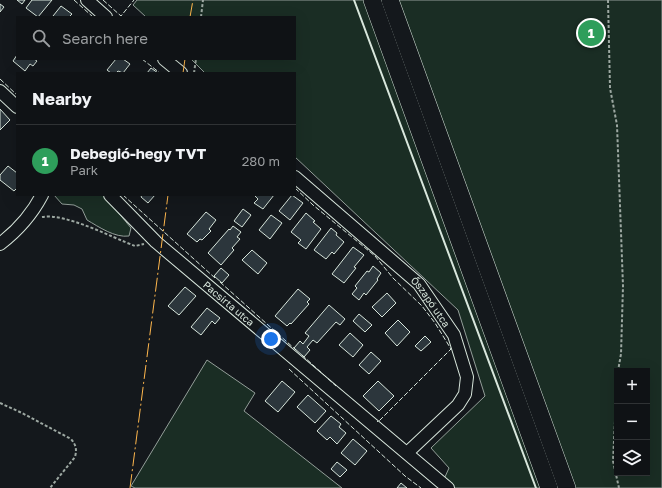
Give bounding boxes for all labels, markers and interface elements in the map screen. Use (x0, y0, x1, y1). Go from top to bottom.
search box (16, 16, 296, 60)
pin: 1 (578, 18, 604, 48)
icon: search (30, 27, 52, 49)
text: Search here (62, 29, 148, 47)
text: Nearby (32, 88, 92, 109)
text: Debegió-hegy TVT (70, 144, 206, 162)
text: 1 (42, 153, 48, 169)
text: 280 m (242, 153, 280, 169)
text: Park (70, 162, 98, 178)
street label: Őszapó utca (409, 274, 453, 329)
street label: Pacsirta utca (201, 278, 257, 328)
your location (261, 329, 281, 349)
map controls (614, 368, 650, 476)
button: + (614, 368, 650, 404)
button: − (614, 404, 650, 440)
button: layers (614, 440, 650, 476)

